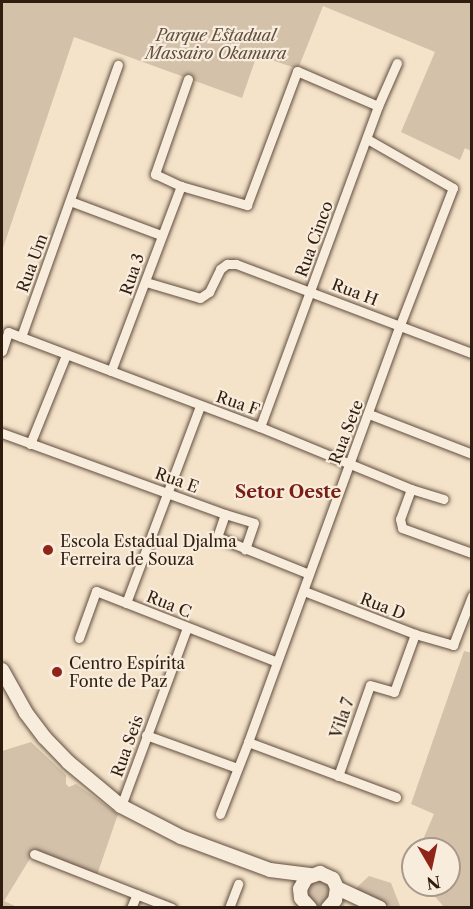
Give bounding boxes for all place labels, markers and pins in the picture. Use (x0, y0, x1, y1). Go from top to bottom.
place label: Escola Estadual Djalma Ferreira de Souza (60, 531, 237, 569)
marker: Escola Estadual Djalma Ferreira de Souza (41, 543, 55, 557)
place label: Centro Espírita Fonte de Paz (69, 653, 185, 691)
marker: Centro Espírita Fonte de Paz (50, 665, 64, 679)

